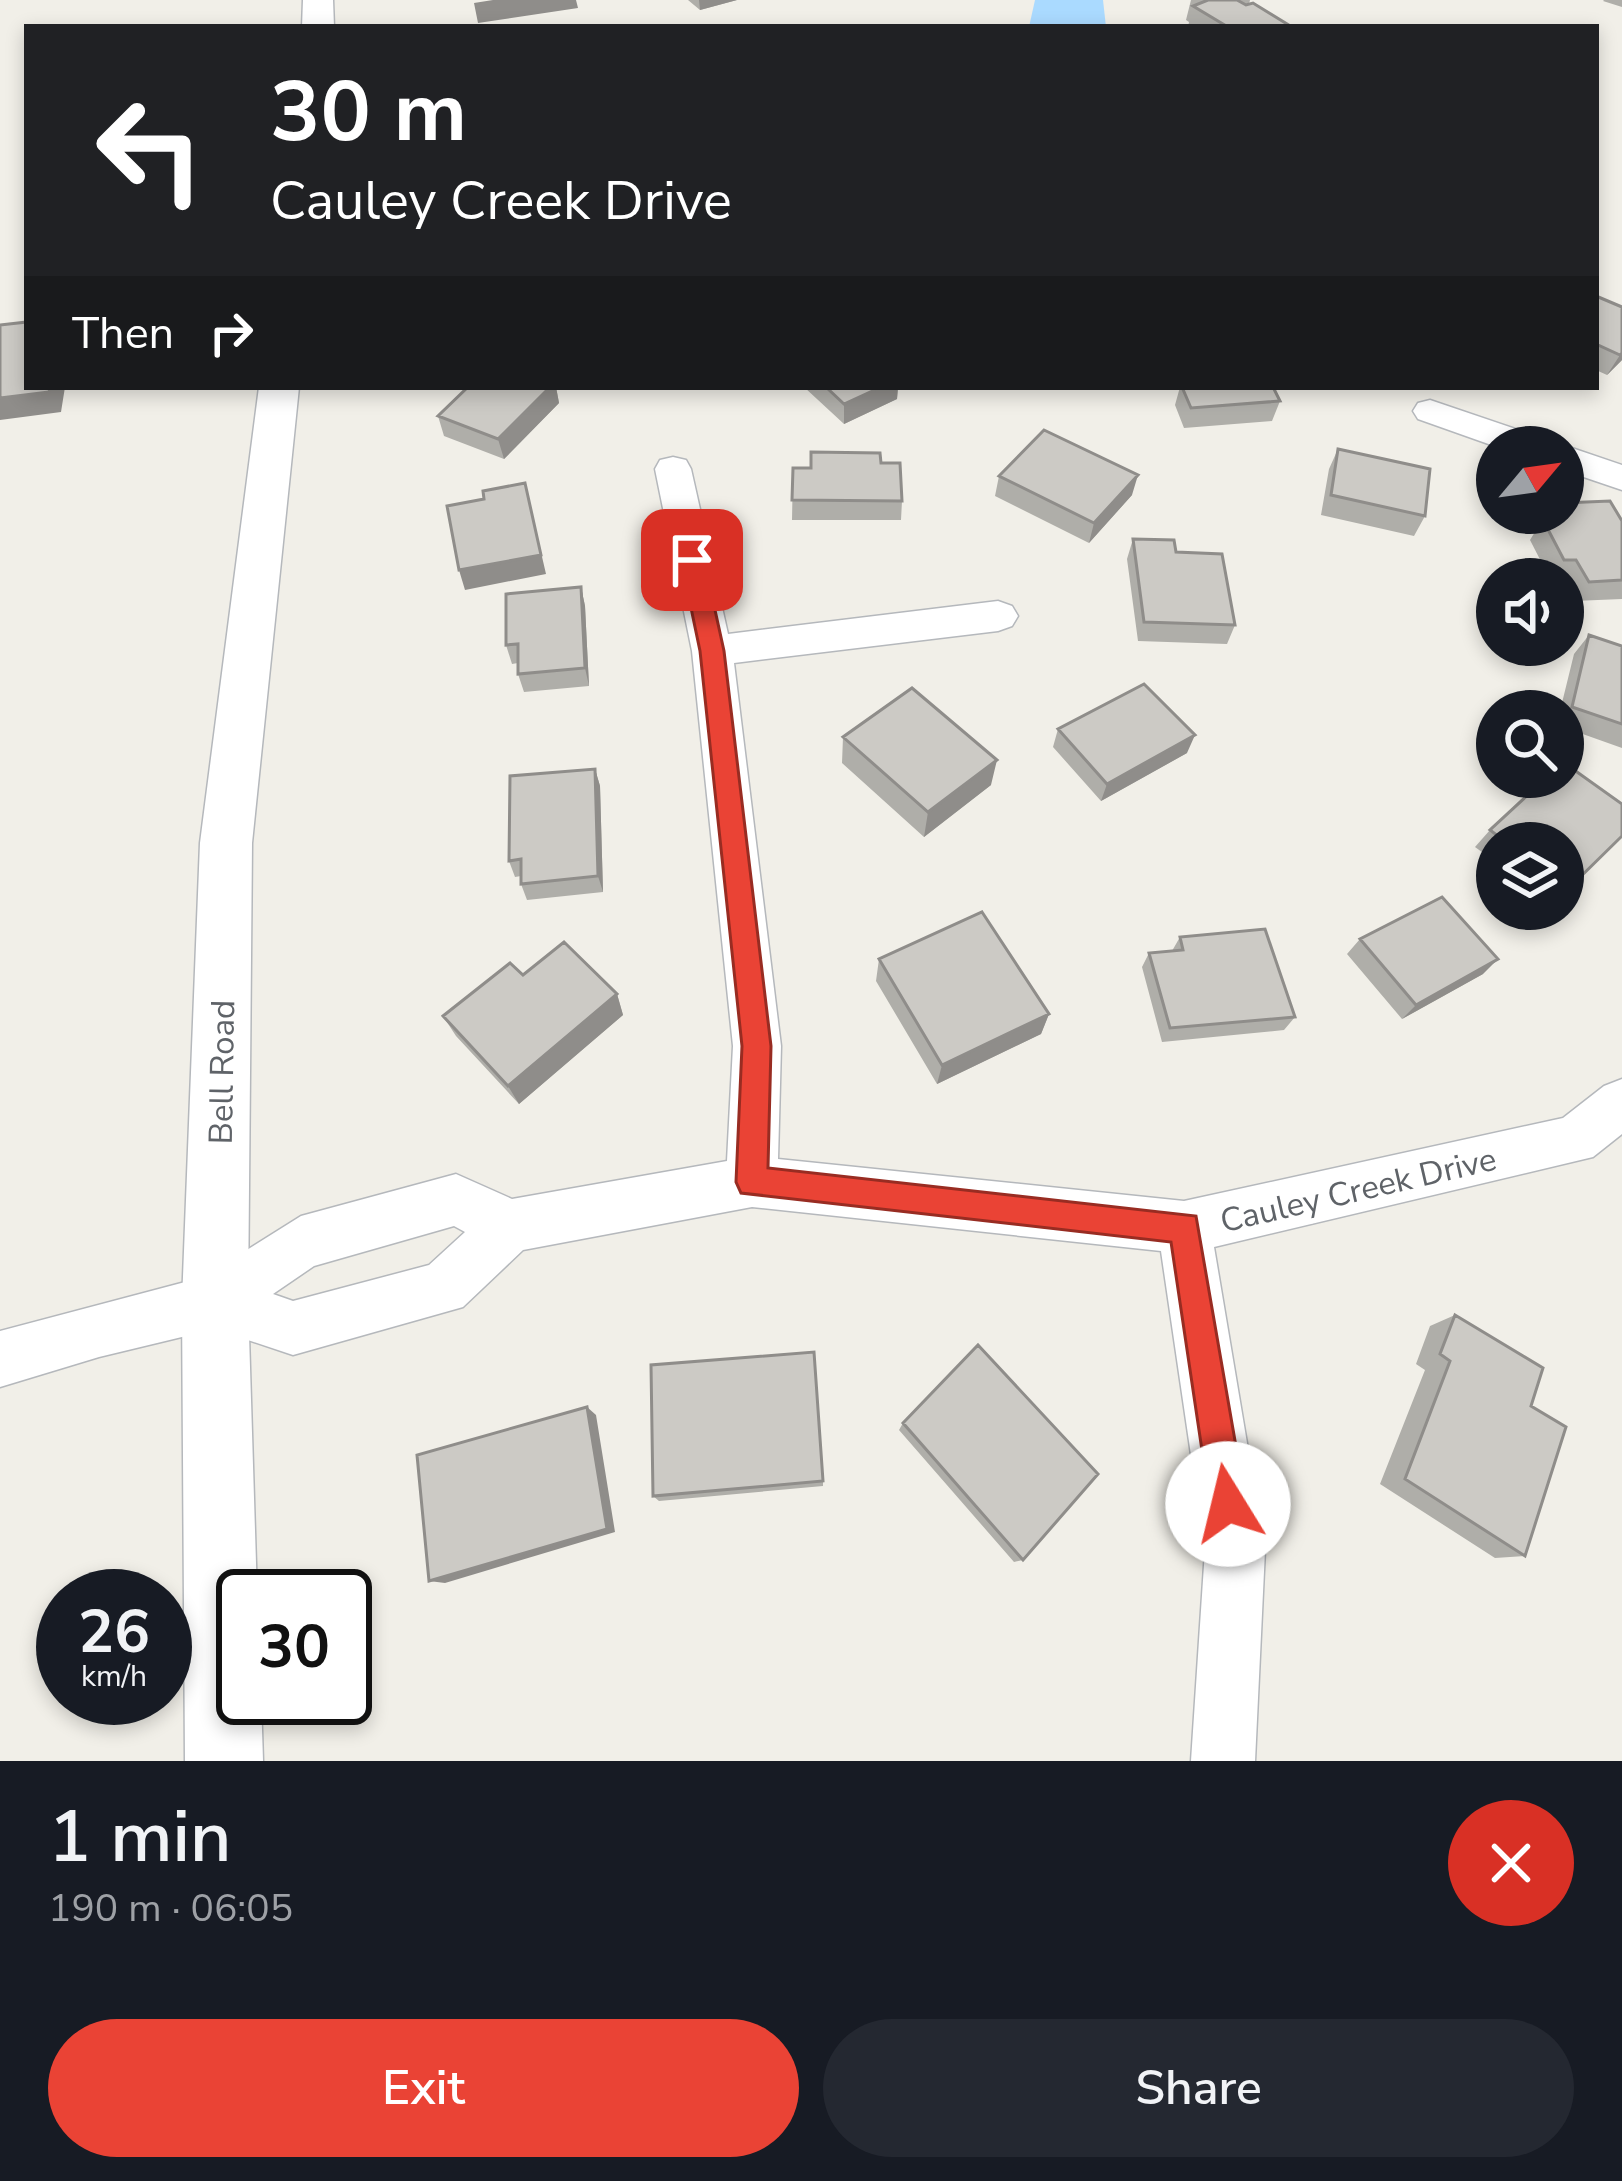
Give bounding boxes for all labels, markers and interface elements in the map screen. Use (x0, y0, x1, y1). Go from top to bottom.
text: 30 m (270, 55, 467, 170)
icon: left (72, 72, 228, 228)
text: Cauley Creek Drive (270, 164, 732, 238)
icon: right (198, 300, 264, 366)
text: Then (72, 303, 174, 364)
north arrow (1476, 426, 1584, 534)
map controls (1476, 426, 1584, 930)
pin (641, 509, 743, 611)
icon: arrive (659, 527, 725, 593)
button: sound (1476, 558, 1584, 666)
button: search (1476, 690, 1584, 798)
button: layers (1476, 822, 1584, 930)
street label: Bell Road (199, 999, 246, 1145)
street label: Cauley Creek Drive (1216, 1137, 1501, 1244)
position arrow (1165, 1441, 1291, 1567)
speed limit sign: 30 (216, 1569, 372, 1725)
text: 26 (78, 1591, 150, 1673)
text: km/h (81, 1656, 147, 1697)
text: 1 min (48, 1788, 231, 1886)
button: close (1448, 1800, 1574, 1926)
text: 190 m · 06:05 (48, 1882, 293, 1935)
button: Exit (48, 2019, 799, 2157)
button: Share (823, 2019, 1574, 2157)

